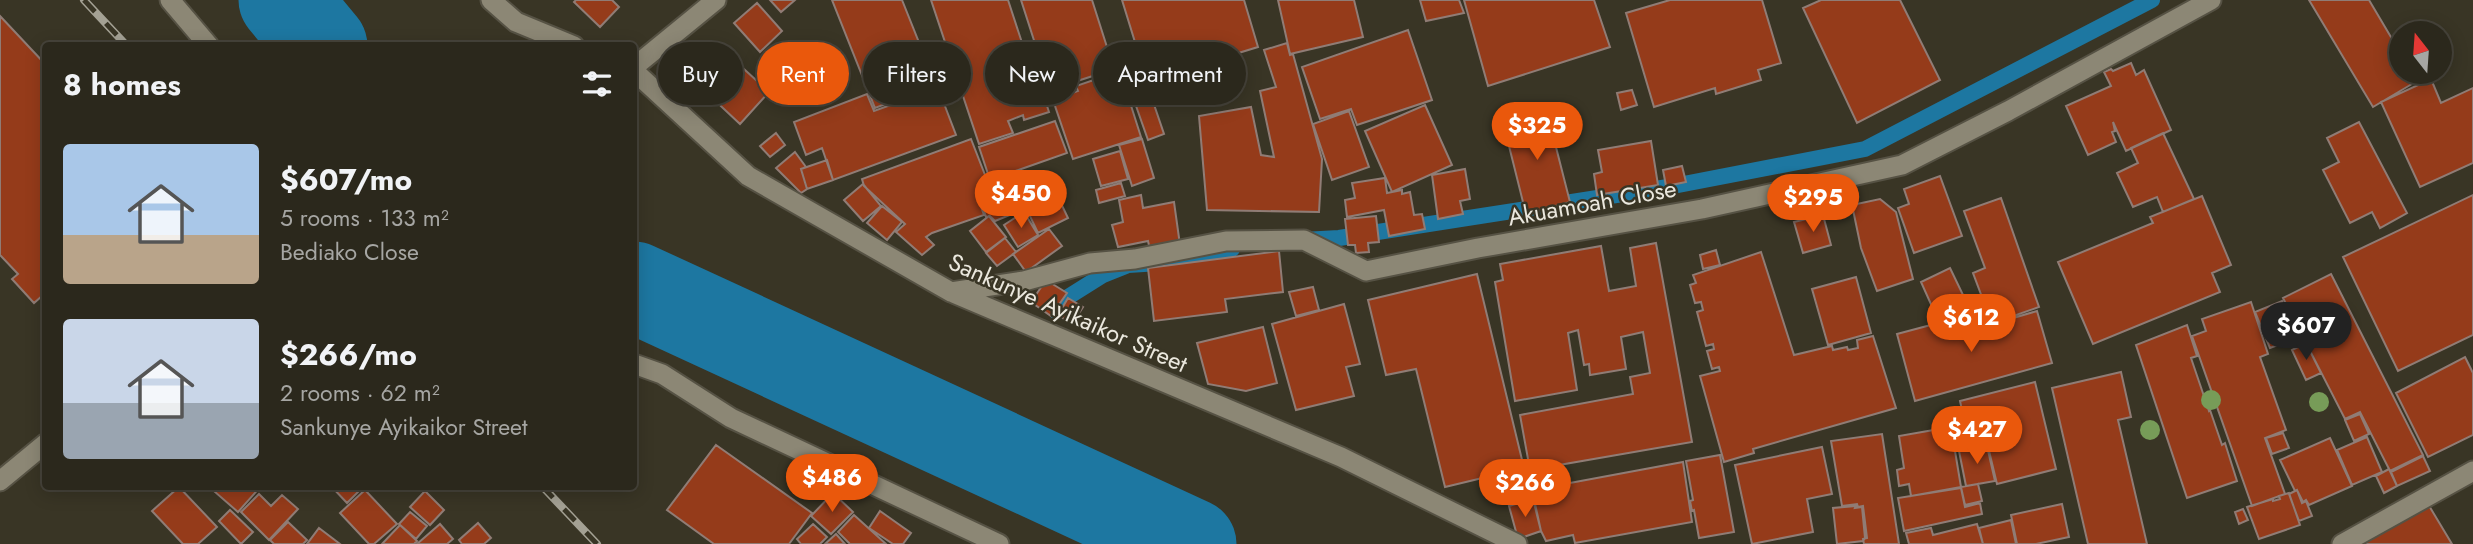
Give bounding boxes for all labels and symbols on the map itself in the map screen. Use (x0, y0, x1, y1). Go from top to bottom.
north arrow (2389, 21, 2452, 84)
pin: $325 (1496, 102, 1578, 162)
pin: $450 (980, 170, 1062, 230)
street label: Akuamoah Close (1505, 170, 1679, 235)
pin: $295 (1772, 174, 1854, 234)
street label: Sankunye Ayikaikor Street (943, 244, 1193, 381)
pin: $612 (1930, 294, 2012, 354)
pin: $607 (2265, 302, 2347, 362)
pin: $427 (1936, 406, 2018, 466)
pin: $486 (791, 454, 873, 514)
pin: $266 (1484, 460, 1566, 519)

